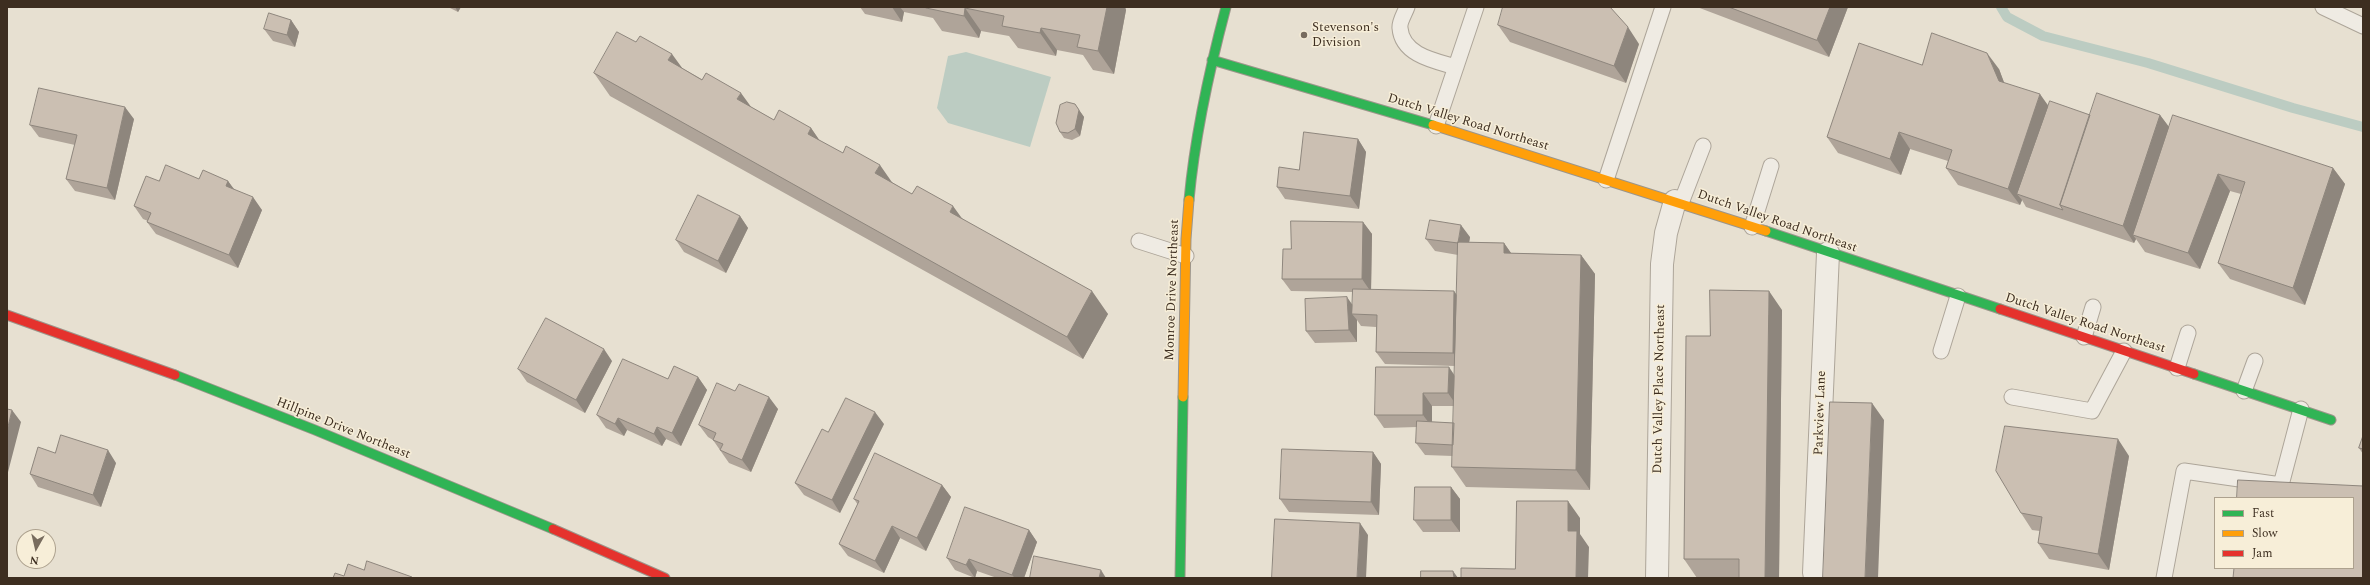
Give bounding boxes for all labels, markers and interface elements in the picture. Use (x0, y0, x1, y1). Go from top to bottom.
place label: Stevenson's Division (1312, 20, 1379, 51)
marker: Stevenson's Division (1299, 30, 1309, 40)
street label: Dutch Valley Road Northeast (1385, 91, 1551, 155)
street label: Dutch Valley Road Northeast (1695, 187, 1859, 257)
street label: Monroe Drive Northeast (1163, 219, 1183, 361)
street label: Dutch Valley Road Northeast (2003, 291, 2167, 357)
street label: Dutch Valley Place Northeast (1651, 304, 1669, 474)
street label: Parkview Lane (1812, 370, 1830, 456)
street label: Hillpine Drive Northeast (274, 395, 412, 463)
legend (2214, 497, 2354, 569)
text: Fast (2252, 504, 2274, 523)
text: Slow (2252, 524, 2277, 543)
north arrow (16, 529, 56, 569)
text: Jam (2252, 544, 2273, 563)
text: N (29, 551, 40, 569)

